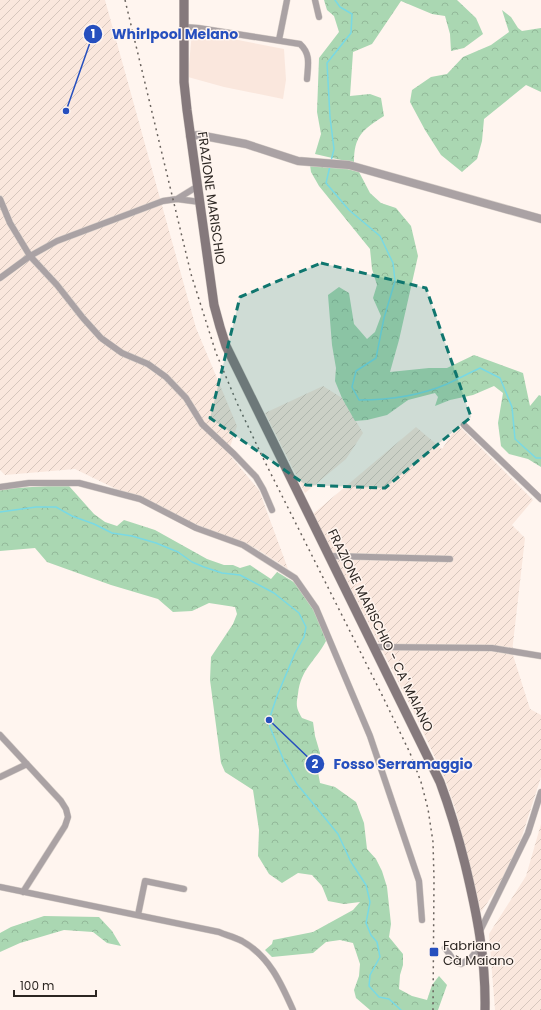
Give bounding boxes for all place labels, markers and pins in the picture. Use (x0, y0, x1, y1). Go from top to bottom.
callout: Whirlpool Melano (83, 21, 246, 47)
callout: Fosso Serramaggio (305, 751, 480, 777)
place label: Fabriano Cà Maiano (443, 936, 514, 970)
marker: Fabriano Cà Maiano (428, 946, 440, 958)

